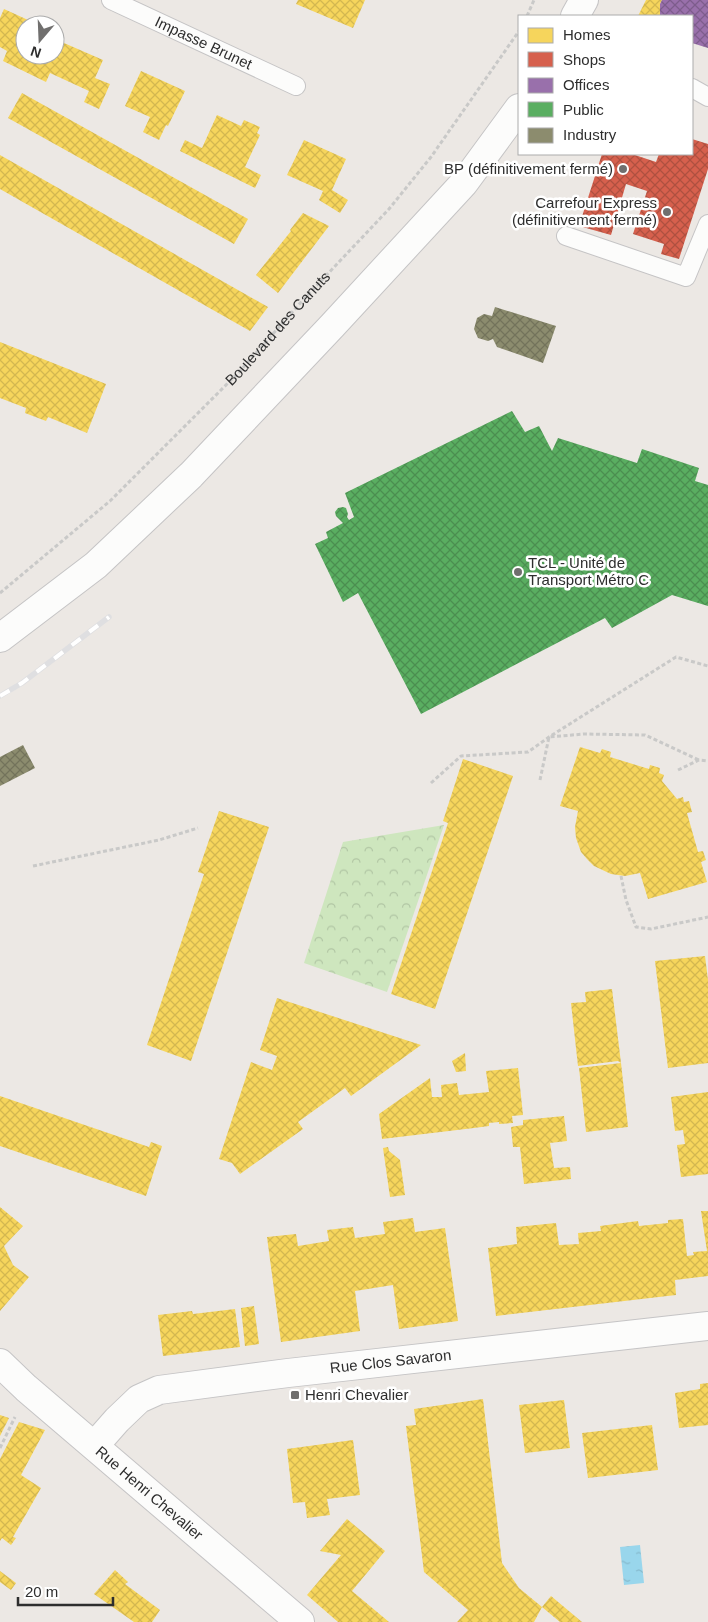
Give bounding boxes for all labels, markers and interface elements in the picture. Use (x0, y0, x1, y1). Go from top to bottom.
street label: Impasse Brunet (152, 13, 256, 73)
north arrow (15, 15, 65, 65)
legend (518, 15, 693, 155)
text: Homes (563, 26, 611, 43)
text: N (28, 43, 43, 62)
text: Shops (563, 51, 606, 68)
text: Offices (563, 76, 609, 93)
text: Public (563, 101, 604, 118)
text: Industry (563, 126, 617, 143)
place label: BP (définitivement fermé) (444, 160, 613, 177)
marker: BP (définitivement fermé) (617, 163, 629, 175)
place label: Carrefour Express (définitivement fermé) (512, 194, 657, 228)
marker: Carrefour Express (définitivement fermé) (661, 206, 673, 218)
street label: Boulevard des Canuts (222, 268, 333, 389)
place label: TCL - Unité de Transport Métro C (528, 554, 649, 588)
marker: TCL - Unité de Transport Métro C (512, 566, 524, 578)
street label: Rue Clos Savaron (329, 1346, 452, 1376)
place label: Henri Chevalier (305, 1386, 408, 1403)
marker: Henri Chevalier (289, 1389, 301, 1401)
street label: Rue Henri Chevalier (93, 1442, 206, 1543)
scale bar (18, 1574, 112, 1606)
text: 20 m (25, 1583, 58, 1600)

